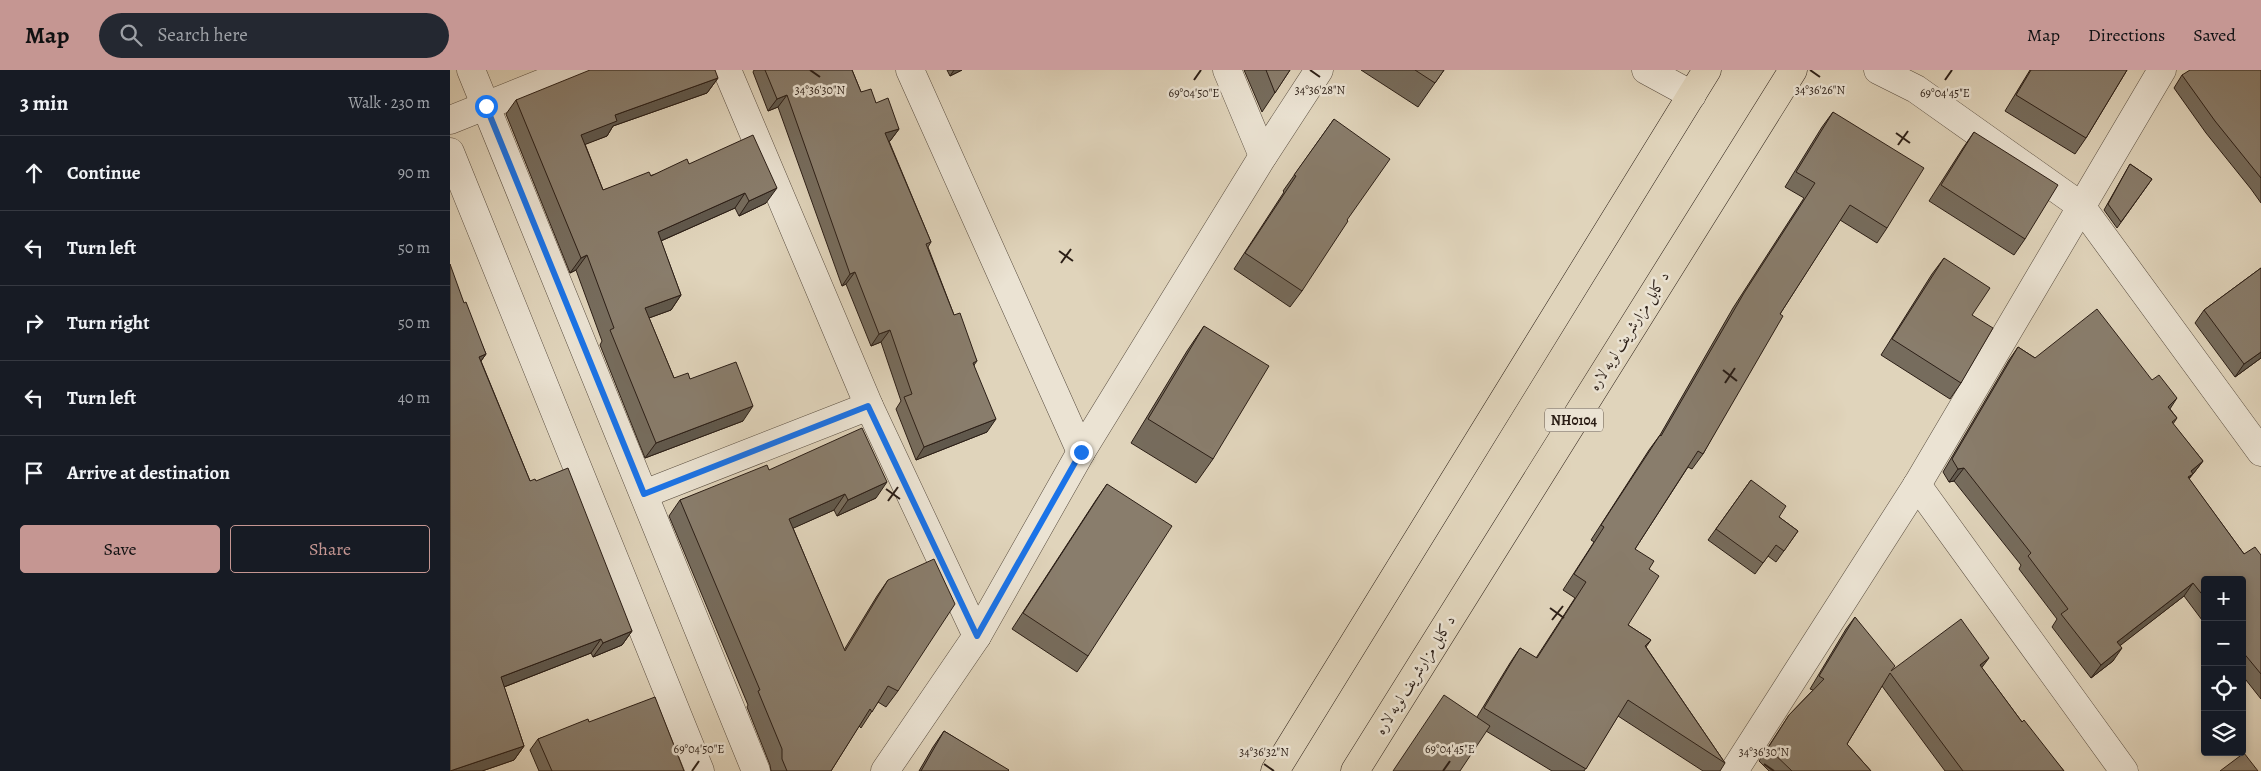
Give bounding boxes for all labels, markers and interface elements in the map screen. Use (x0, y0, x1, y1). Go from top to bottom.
search box (99, 13, 449, 58)
text: Map (25, 19, 69, 51)
icon: search (117, 21, 145, 49)
text: Search here (157, 22, 248, 48)
text: Map (2027, 23, 2060, 47)
text: Directions (2088, 23, 2165, 47)
text: Saved (2193, 23, 2236, 47)
text: 34°36'30"N (795, 82, 846, 98)
text: 34°36'28"N (1295, 82, 1346, 98)
text: 34°36'26"N (1795, 82, 1845, 98)
text: 69°04'50"E (1169, 85, 1219, 101)
text: 69°04'45"E (1920, 85, 1970, 101)
text: 3 min (20, 89, 68, 117)
text: Walk · 230 m (348, 92, 430, 114)
route start (475, 95, 498, 118)
icon: ahead (20, 159, 48, 187)
text: Continue (67, 160, 141, 186)
text: 90 m (398, 162, 430, 184)
icon: left (20, 234, 48, 262)
text: Turn left (67, 235, 136, 261)
text: 50 m (398, 237, 430, 259)
street label: د کابل مزارشریف لویه لاره (1584, 268, 1675, 395)
icon: right (20, 309, 48, 337)
text: Turn right (67, 310, 149, 336)
text: 50 m (398, 312, 430, 334)
icon: left (20, 384, 48, 412)
text: Turn left (67, 385, 136, 411)
text: 40 m (398, 387, 430, 409)
road number: NH0104 (1545, 408, 1603, 432)
route end (1070, 441, 1093, 464)
icon: arrive (20, 459, 48, 487)
text: Arrive at destination (67, 460, 230, 486)
button: Save (20, 525, 220, 573)
button: Share (230, 525, 430, 573)
map controls (2201, 576, 2246, 756)
button: + (2201, 576, 2246, 621)
street label: د کابل مزارشریف لویه لاره (1370, 612, 1461, 739)
button: − (2201, 621, 2246, 666)
button: locate (2201, 666, 2246, 711)
button: layers (2201, 711, 2246, 756)
text: 69°04'50"E (674, 741, 724, 757)
text: 69°04'45"E (1425, 741, 1475, 757)
text: 34°36'32"N (1239, 744, 1289, 760)
text: 34°36'30"N (1739, 744, 1790, 760)

